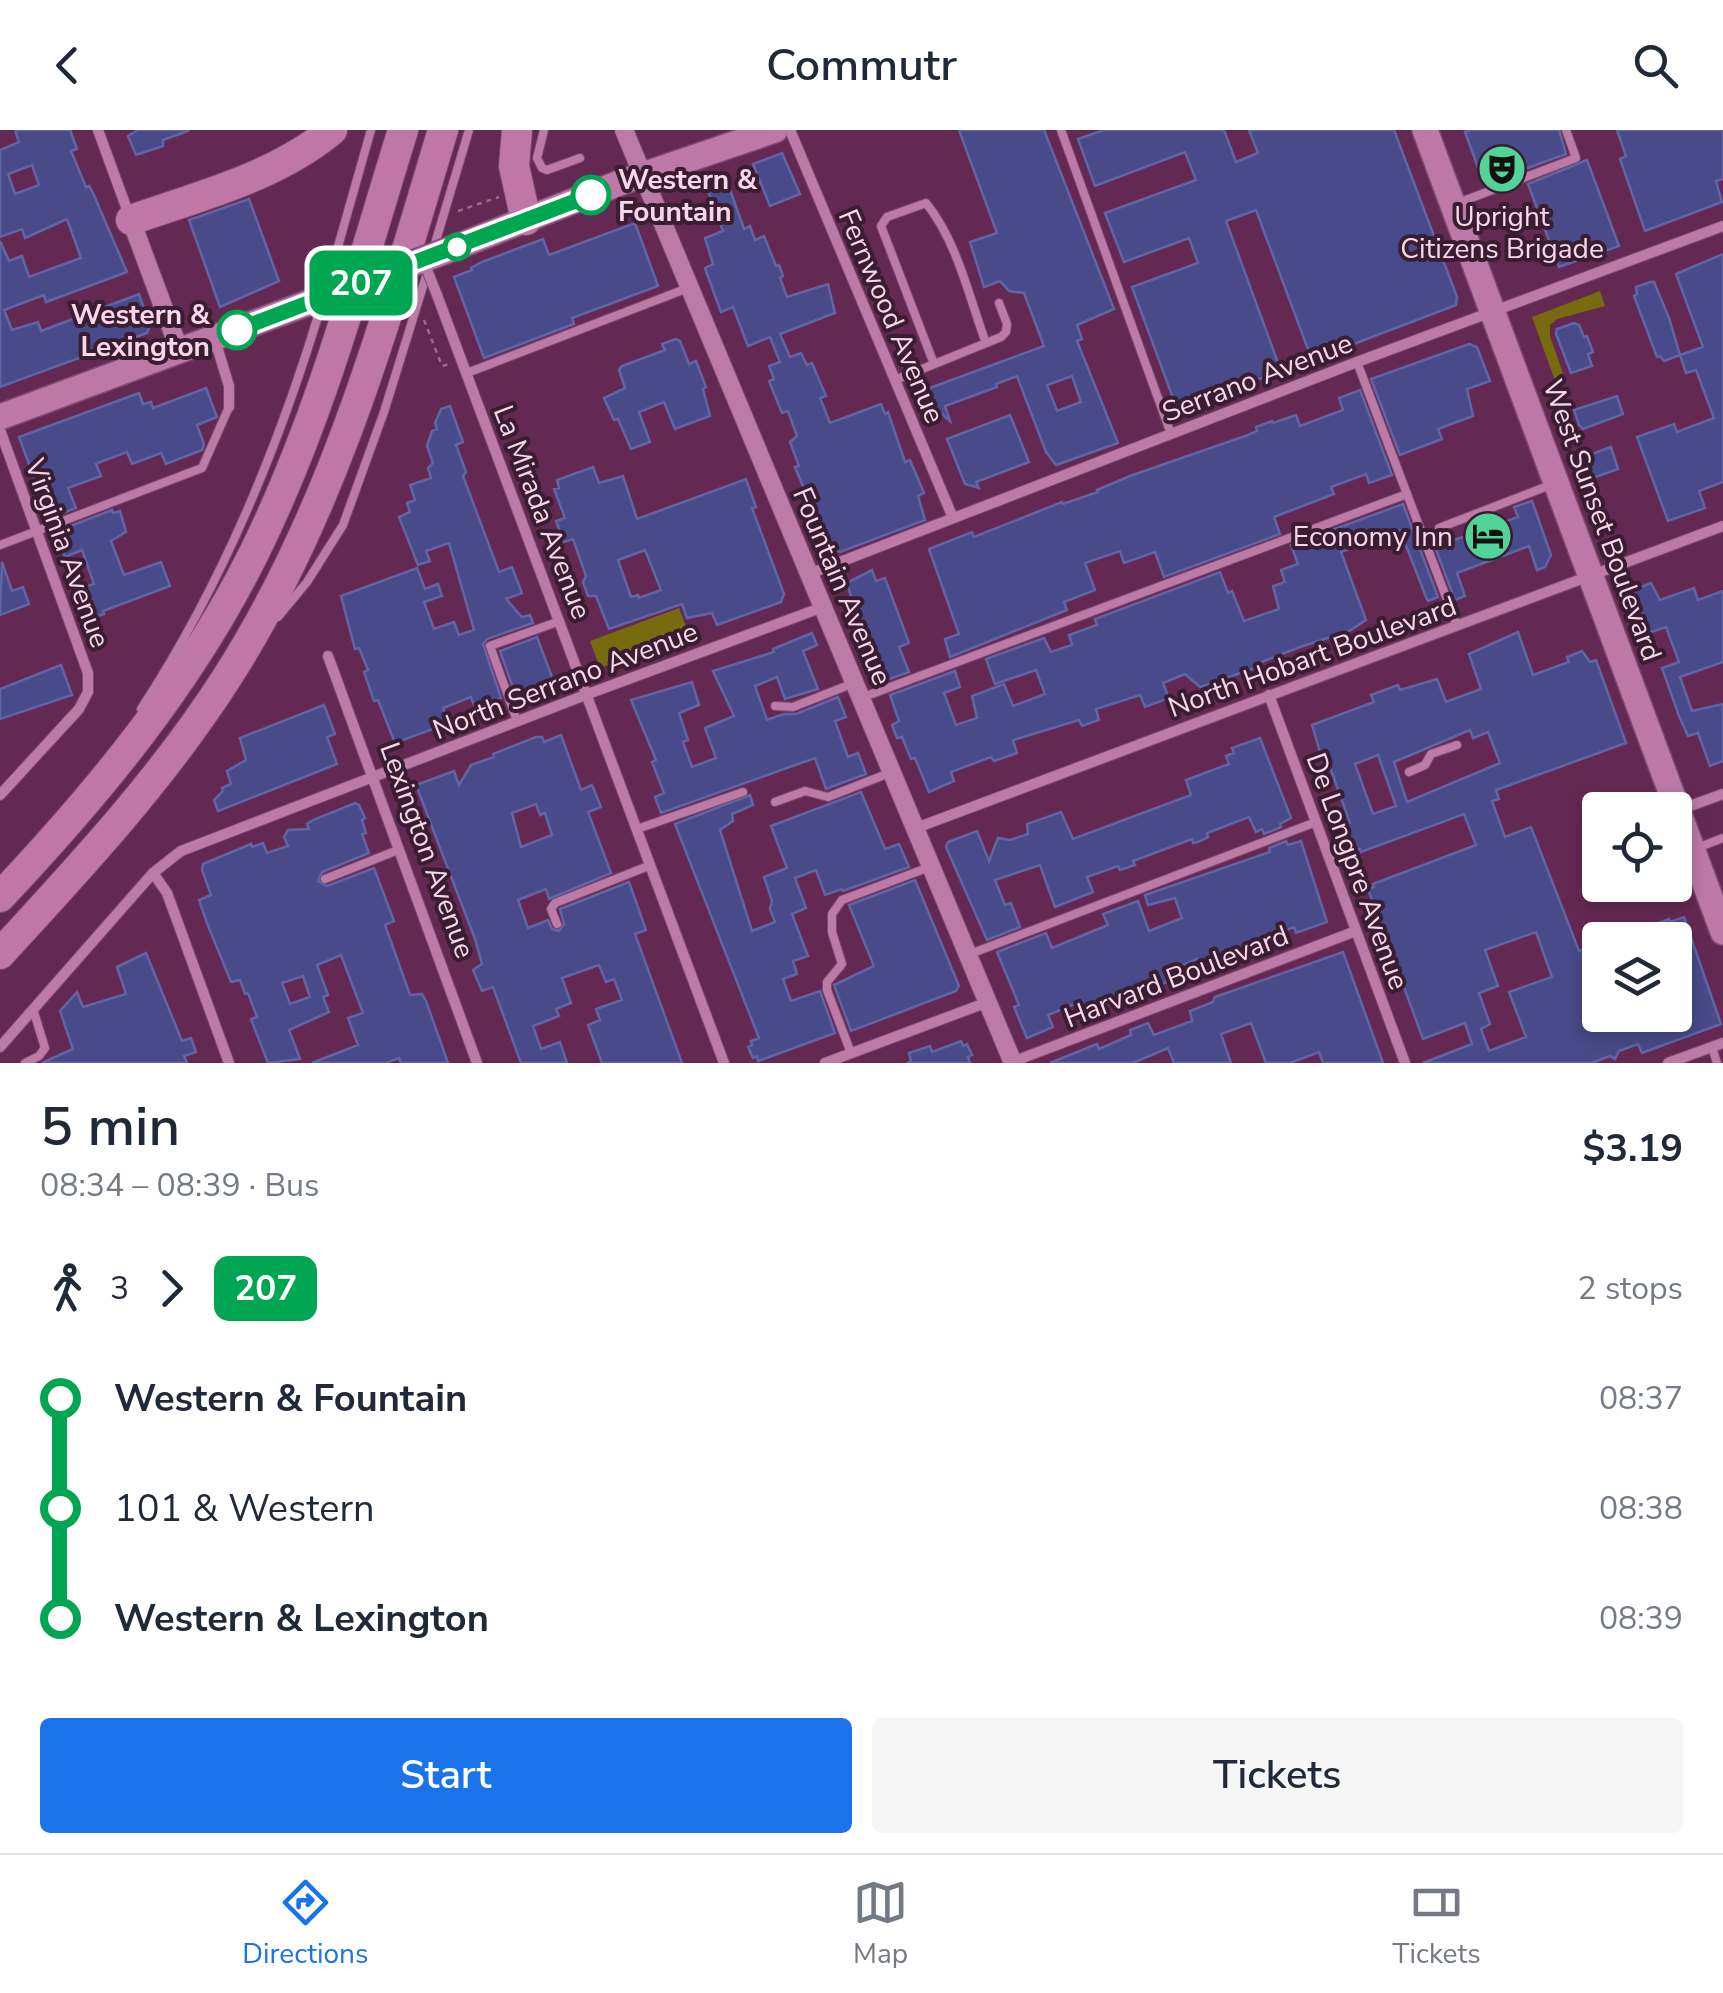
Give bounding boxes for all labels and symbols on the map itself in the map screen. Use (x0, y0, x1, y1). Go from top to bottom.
theatre icon: Upright Citizens Brigade (1476, 143, 1528, 195)
place label: Western & Fountain (618, 161, 758, 231)
marker: Western & Fountain (572, 176, 610, 214)
place label: Upright Citizens Brigade (1400, 198, 1604, 268)
street label: Fernwood Avenue (829, 204, 953, 429)
unlabelled marker (444, 234, 470, 260)
line badge: 207 (304, 250, 418, 316)
place label: Western & Lexington (71, 296, 211, 366)
marker: Western & Lexington (218, 311, 256, 349)
street label: Serrano Avenue (1157, 324, 1358, 432)
street label: West Sunset Boulevard (1533, 374, 1671, 666)
street label: La Mirada Avenue (484, 400, 600, 625)
street label: Virginia Avenue (15, 453, 119, 653)
street label: Fountain Avenue (783, 482, 901, 691)
hotel icon: Economy Inn (1462, 510, 1514, 562)
place label: Economy Inn (1293, 518, 1453, 556)
street label: North Hobart Boulevard (1163, 587, 1462, 727)
street label: North Serrano Avenue (427, 613, 703, 749)
street label: Lexington Avenue (370, 737, 484, 963)
street label: De Longpre Avenue (1297, 748, 1418, 995)
street label: Harvard Boulevard (1059, 917, 1294, 1037)

